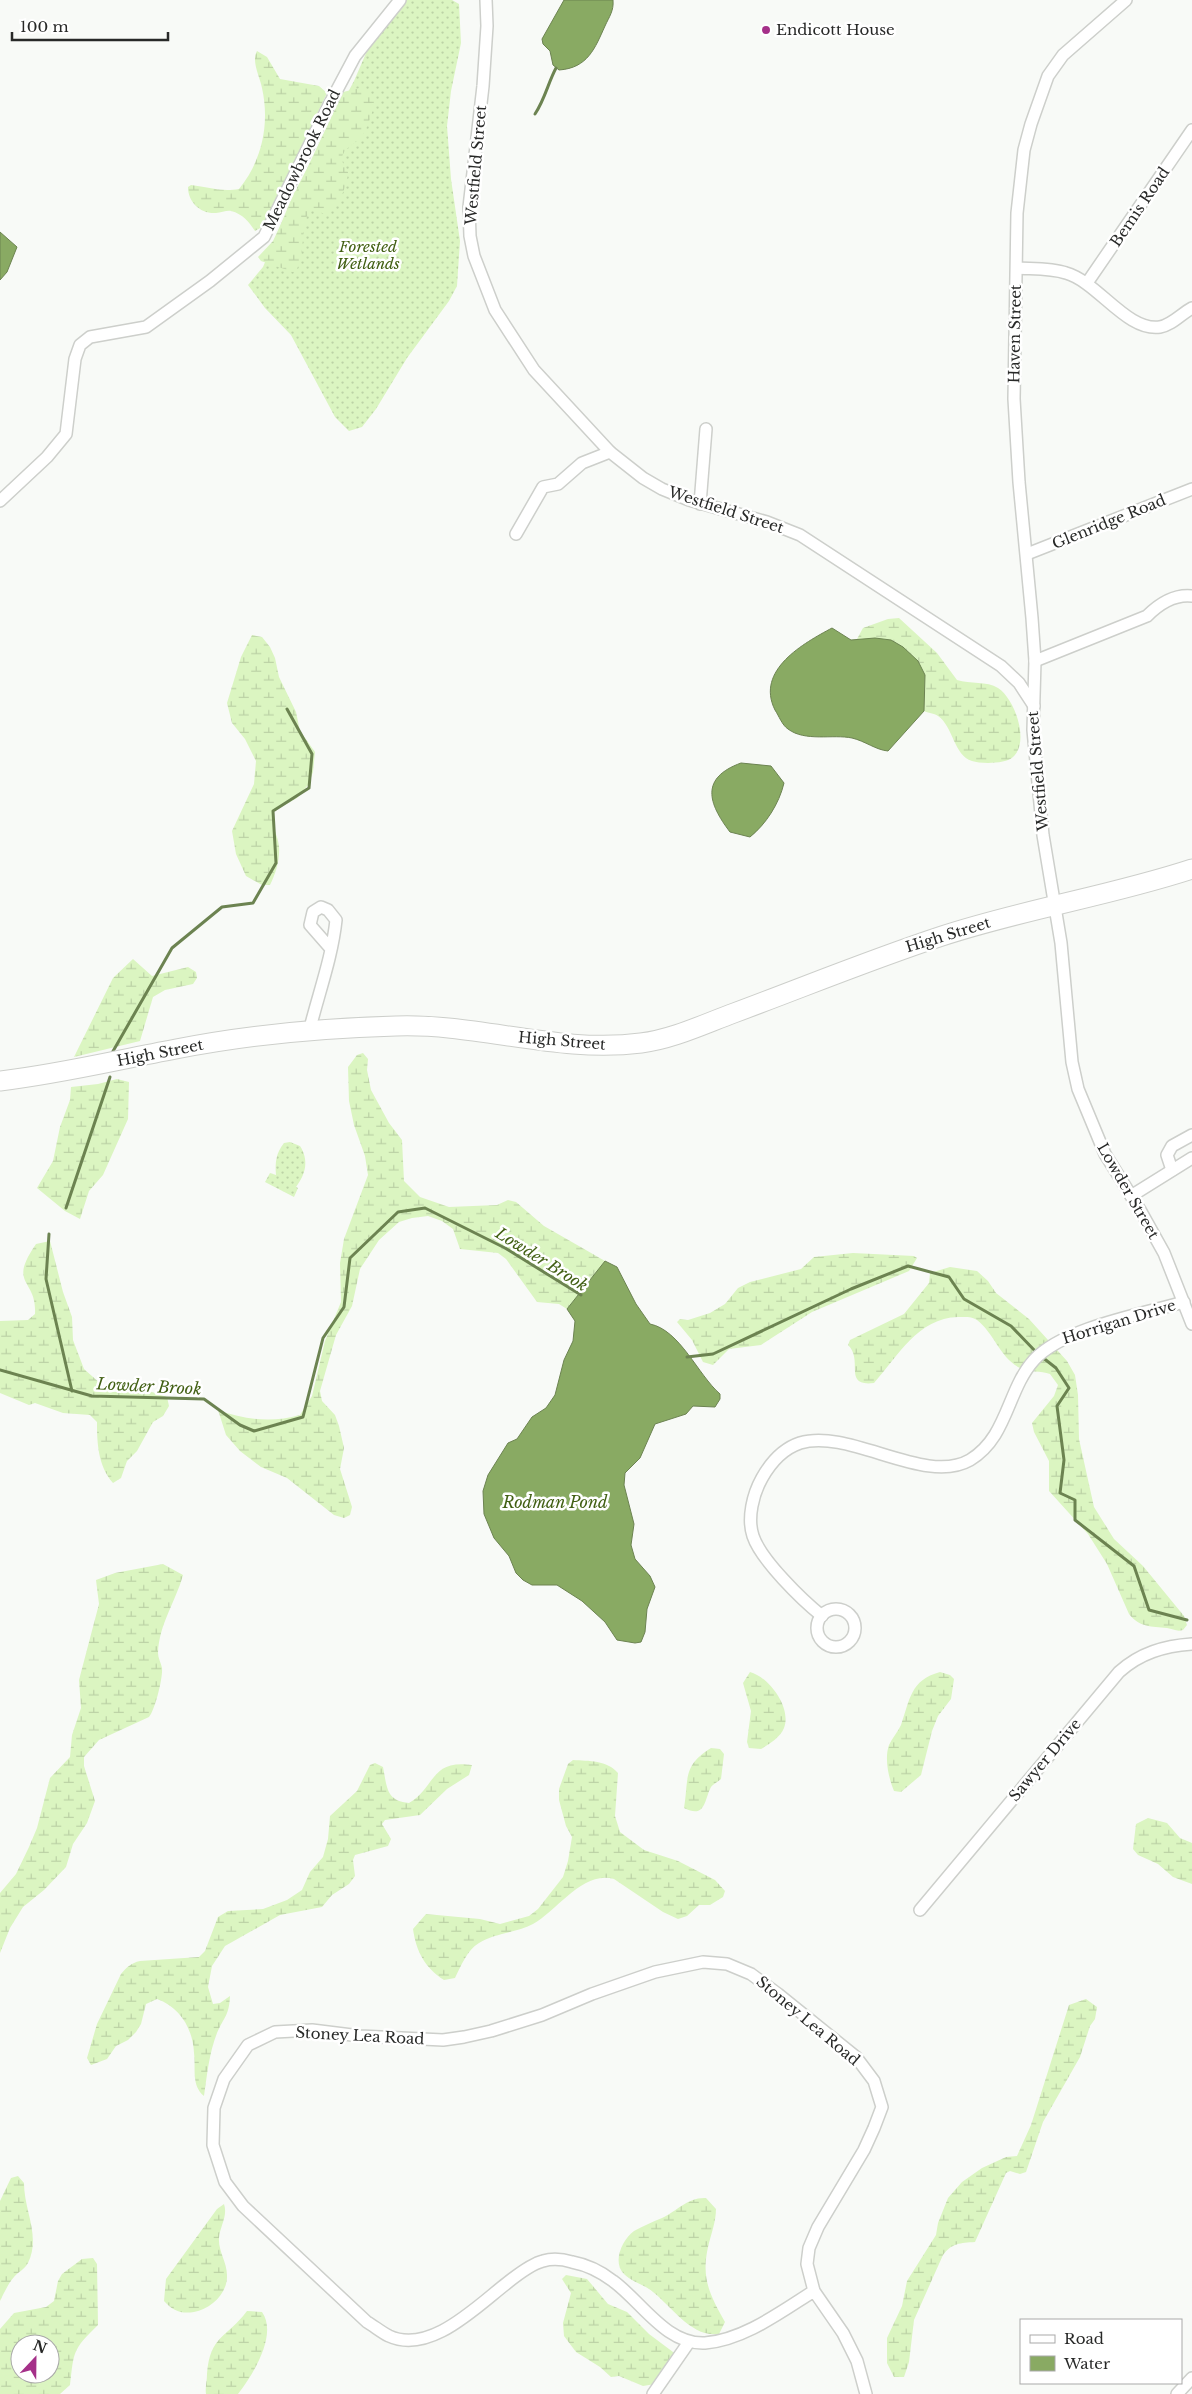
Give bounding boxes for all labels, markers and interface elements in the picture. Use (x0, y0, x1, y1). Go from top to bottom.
scale bar (12, 10, 169, 42)
text: 100 m (20, 17, 69, 36)
place label: Endicott House (776, 20, 895, 39)
marker: Endicott House (760, 24, 772, 36)
street label: Meadowbrook Road (259, 86, 344, 234)
street label: Westfield Street (461, 104, 490, 227)
street label: Bemis Road (1106, 163, 1173, 250)
park label: Forested Wetlands (336, 237, 400, 273)
street label: Haven Street (1004, 284, 1025, 384)
street label: Westfield Street (665, 482, 787, 537)
street label: Glenridge Road (1049, 490, 1168, 553)
street label: Westfield Street (1023, 710, 1052, 833)
street label: High Street (903, 913, 993, 956)
street label: High Street (518, 1027, 607, 1054)
street label: High Street (115, 1035, 205, 1070)
street label: Lowder Street (1093, 1139, 1164, 1242)
water label: Lowder Brook (491, 1222, 592, 1295)
street label: Horrigan Drive (1060, 1295, 1178, 1348)
water label: Lowder Brook (95, 1373, 202, 1399)
water label: Rodman Pond (501, 1492, 608, 1512)
street label: Sawyer Drive (1004, 1714, 1085, 1805)
street label: Stoney Lea Road (753, 1972, 864, 2069)
street label: Stoney Lea Road (295, 2023, 425, 2048)
legend (1020, 2319, 1182, 2384)
text: Road (1064, 2329, 1104, 2348)
north arrow (10, 2334, 60, 2384)
text: N (30, 2336, 49, 2358)
text: Water (1063, 2354, 1111, 2373)

